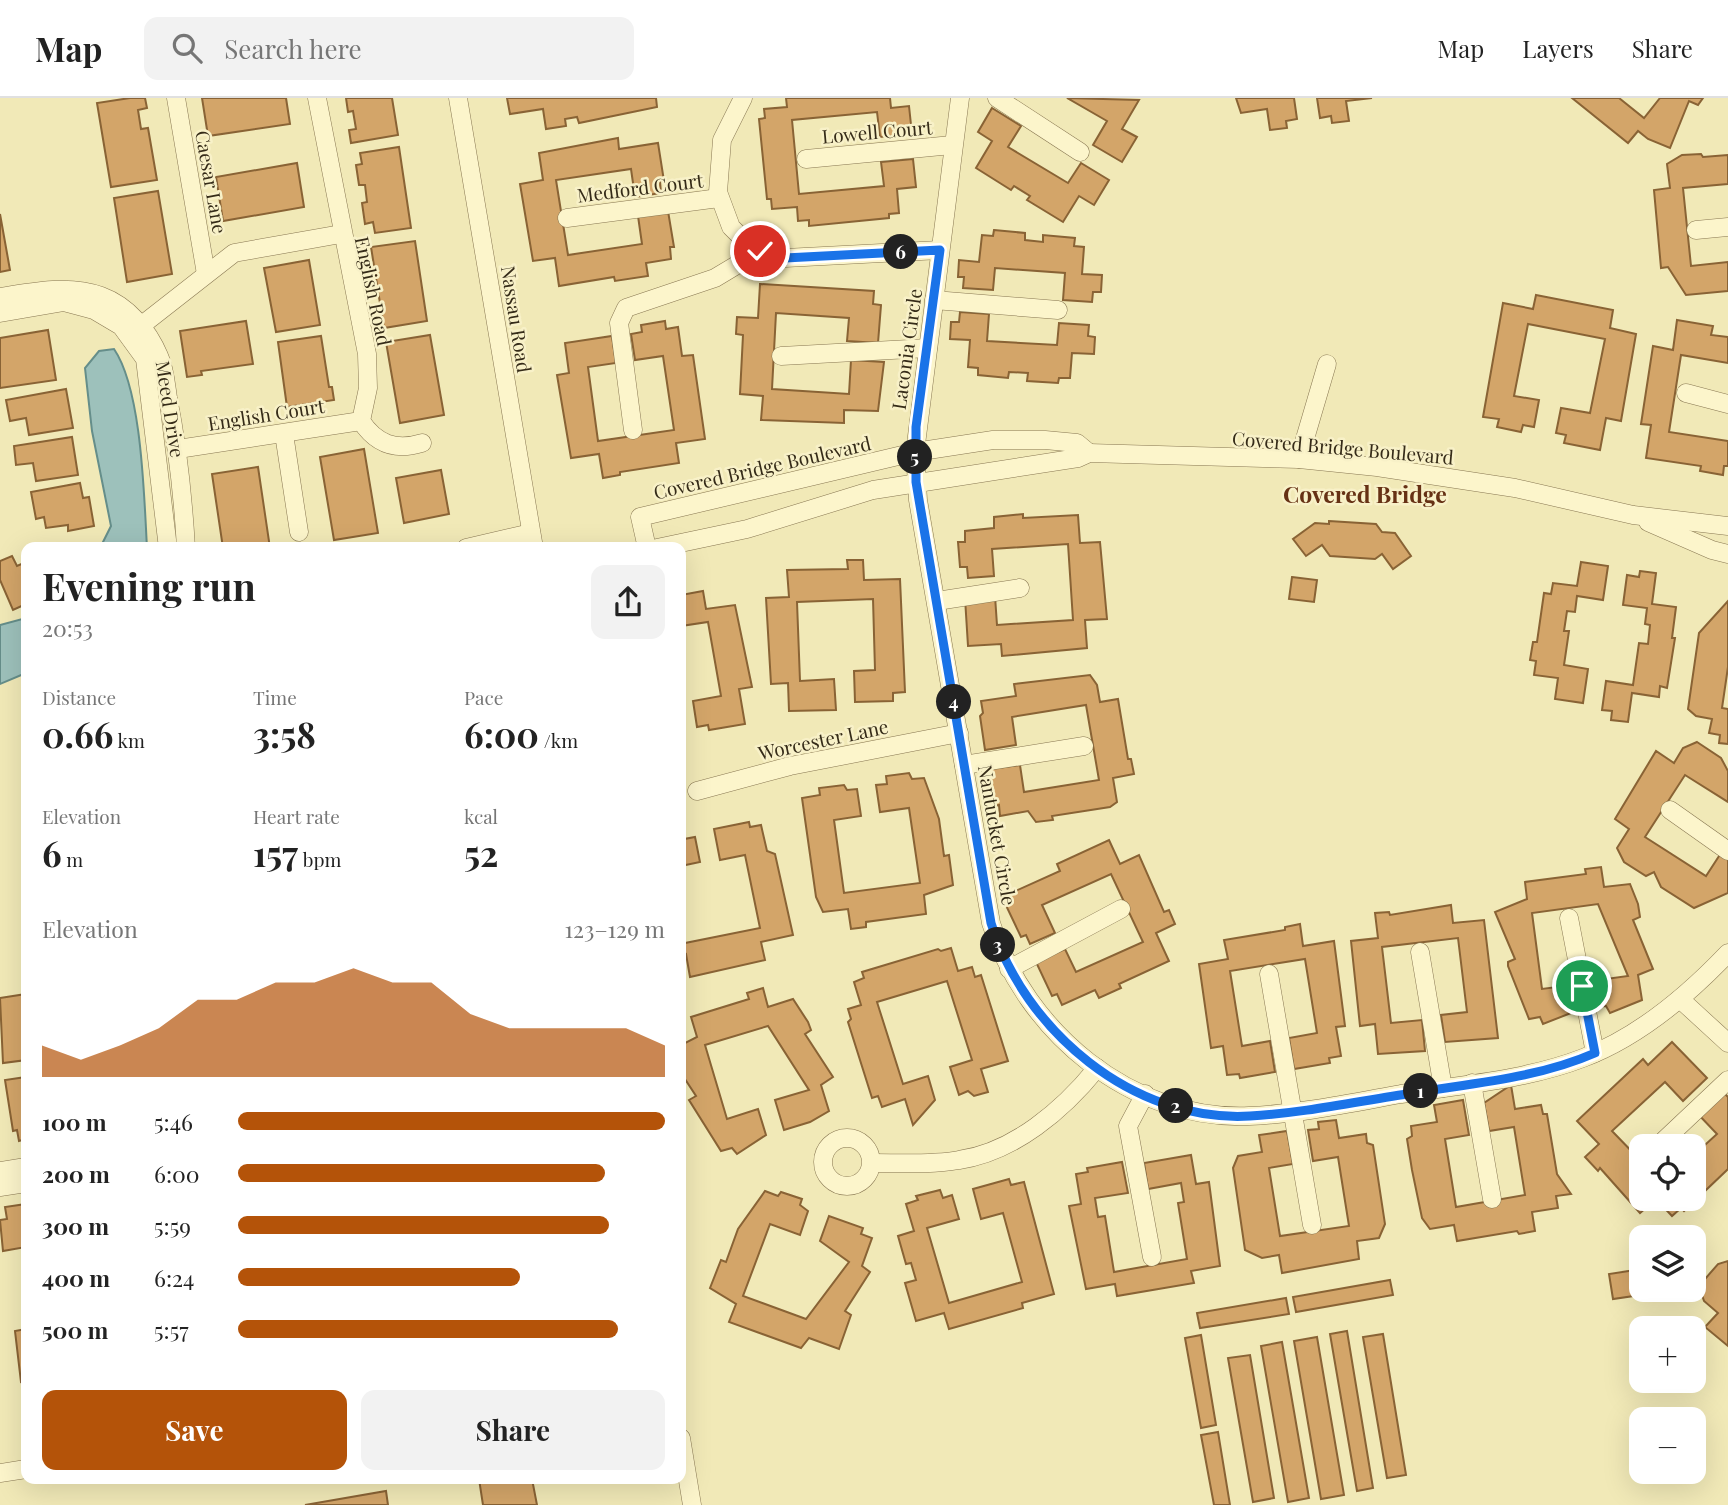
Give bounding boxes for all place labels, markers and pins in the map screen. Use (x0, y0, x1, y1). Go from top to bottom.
pin (730, 221, 790, 281)
pin: 6 (884, 234, 918, 270)
pin: 5 (898, 440, 932, 474)
pin: 4 (936, 684, 972, 720)
pin: 3 (981, 928, 1016, 962)
pin (1552, 956, 1612, 1016)
pin: 1 (1404, 1074, 1438, 1108)
pin: 2 (1158, 1088, 1194, 1124)

